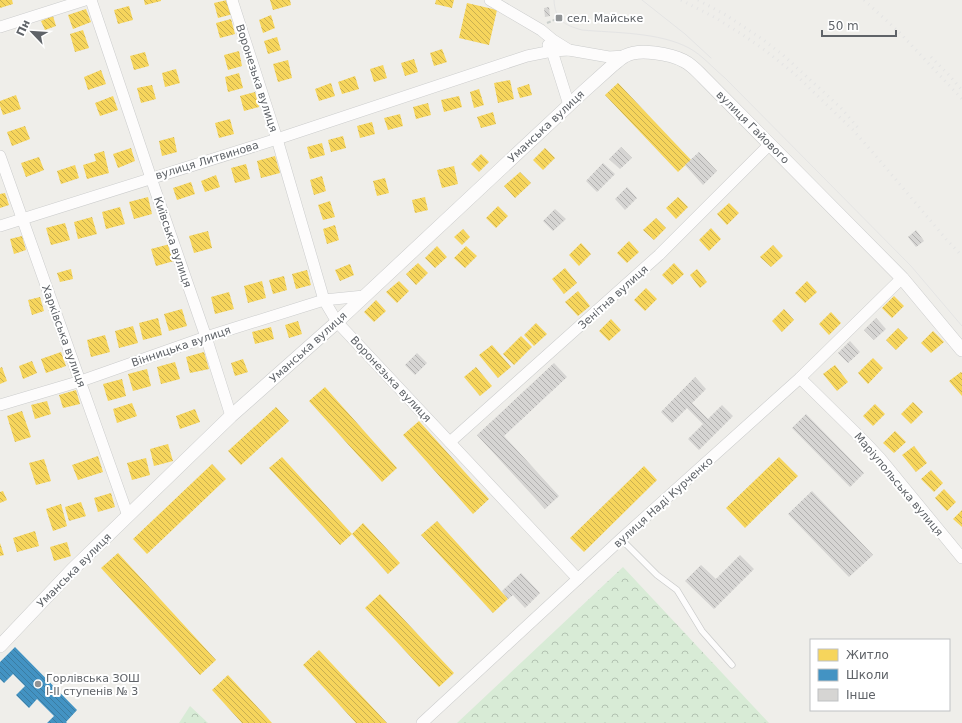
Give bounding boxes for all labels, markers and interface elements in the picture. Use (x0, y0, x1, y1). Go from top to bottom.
north arrow (12, 12, 52, 52)
place label: сел. Майське (567, 12, 643, 25)
scale bar (822, 12, 896, 38)
marker: сел. Майське (554, 13, 564, 23)
text: Пн (14, 18, 33, 38)
text: 50 m (828, 19, 859, 33)
street label: Воронезька вулиця (233, 23, 280, 134)
street label: Уманська вулиця (505, 88, 587, 165)
street label: вулиця Гайового (713, 88, 792, 167)
street label: вулиця Литвинова (154, 139, 260, 182)
street label: Київська вулиця (151, 195, 194, 289)
street label: Зенітна вулиця (576, 263, 651, 332)
street label: Харківська вулиця (39, 283, 88, 389)
street label: Уманська вулиця (267, 309, 350, 386)
street label: Вінницька вулиця (130, 323, 233, 370)
street label: Воронезька вулиця (348, 334, 434, 425)
street label: Маріупольська вулиця (852, 430, 946, 539)
street label: вулиця Наді Курченко (611, 454, 716, 550)
street label: Уманська вулиця (35, 531, 114, 610)
legend (810, 639, 950, 711)
text: Житло (846, 648, 889, 662)
text: Школи (846, 668, 889, 682)
place label: Горлівська ЗОШ І-ІІ ступенів № 3 (46, 672, 140, 698)
marker: Горлівська ЗОШ І-ІІ ступенів № 3 (33, 679, 43, 689)
text: Інше (846, 688, 876, 702)

